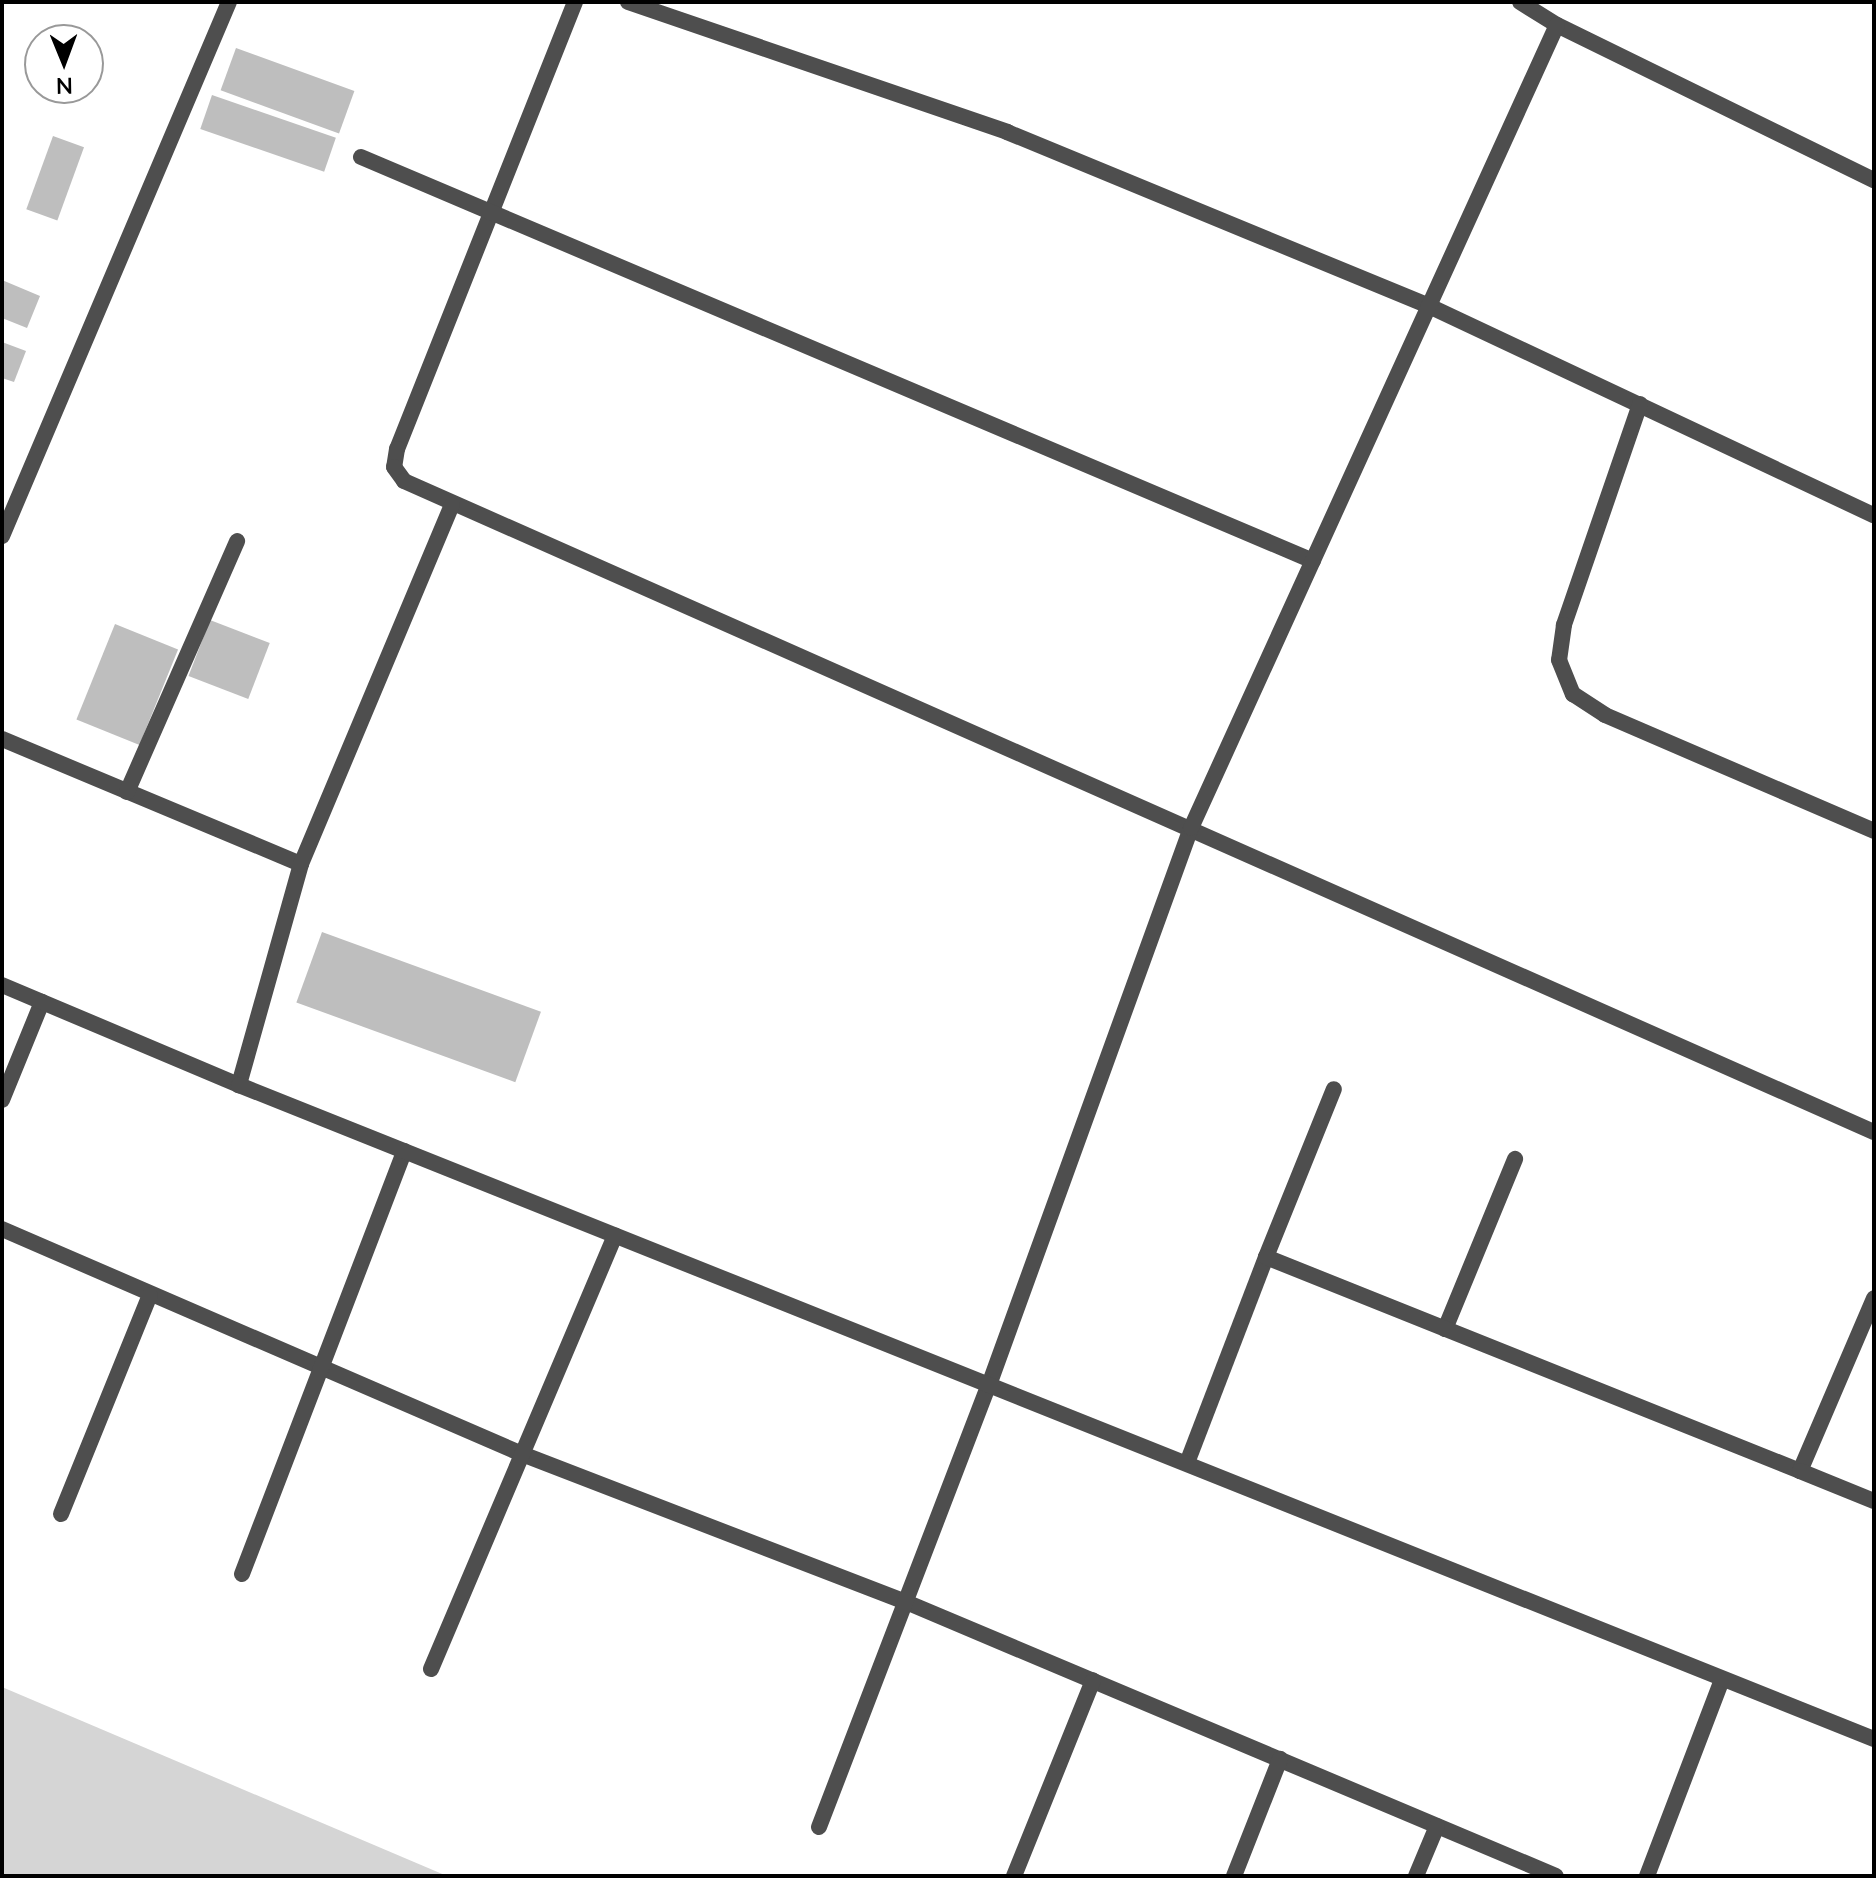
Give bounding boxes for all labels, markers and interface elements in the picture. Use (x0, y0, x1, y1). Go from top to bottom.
north arrow (24, 24, 104, 104)
text: N (56, 73, 73, 100)

